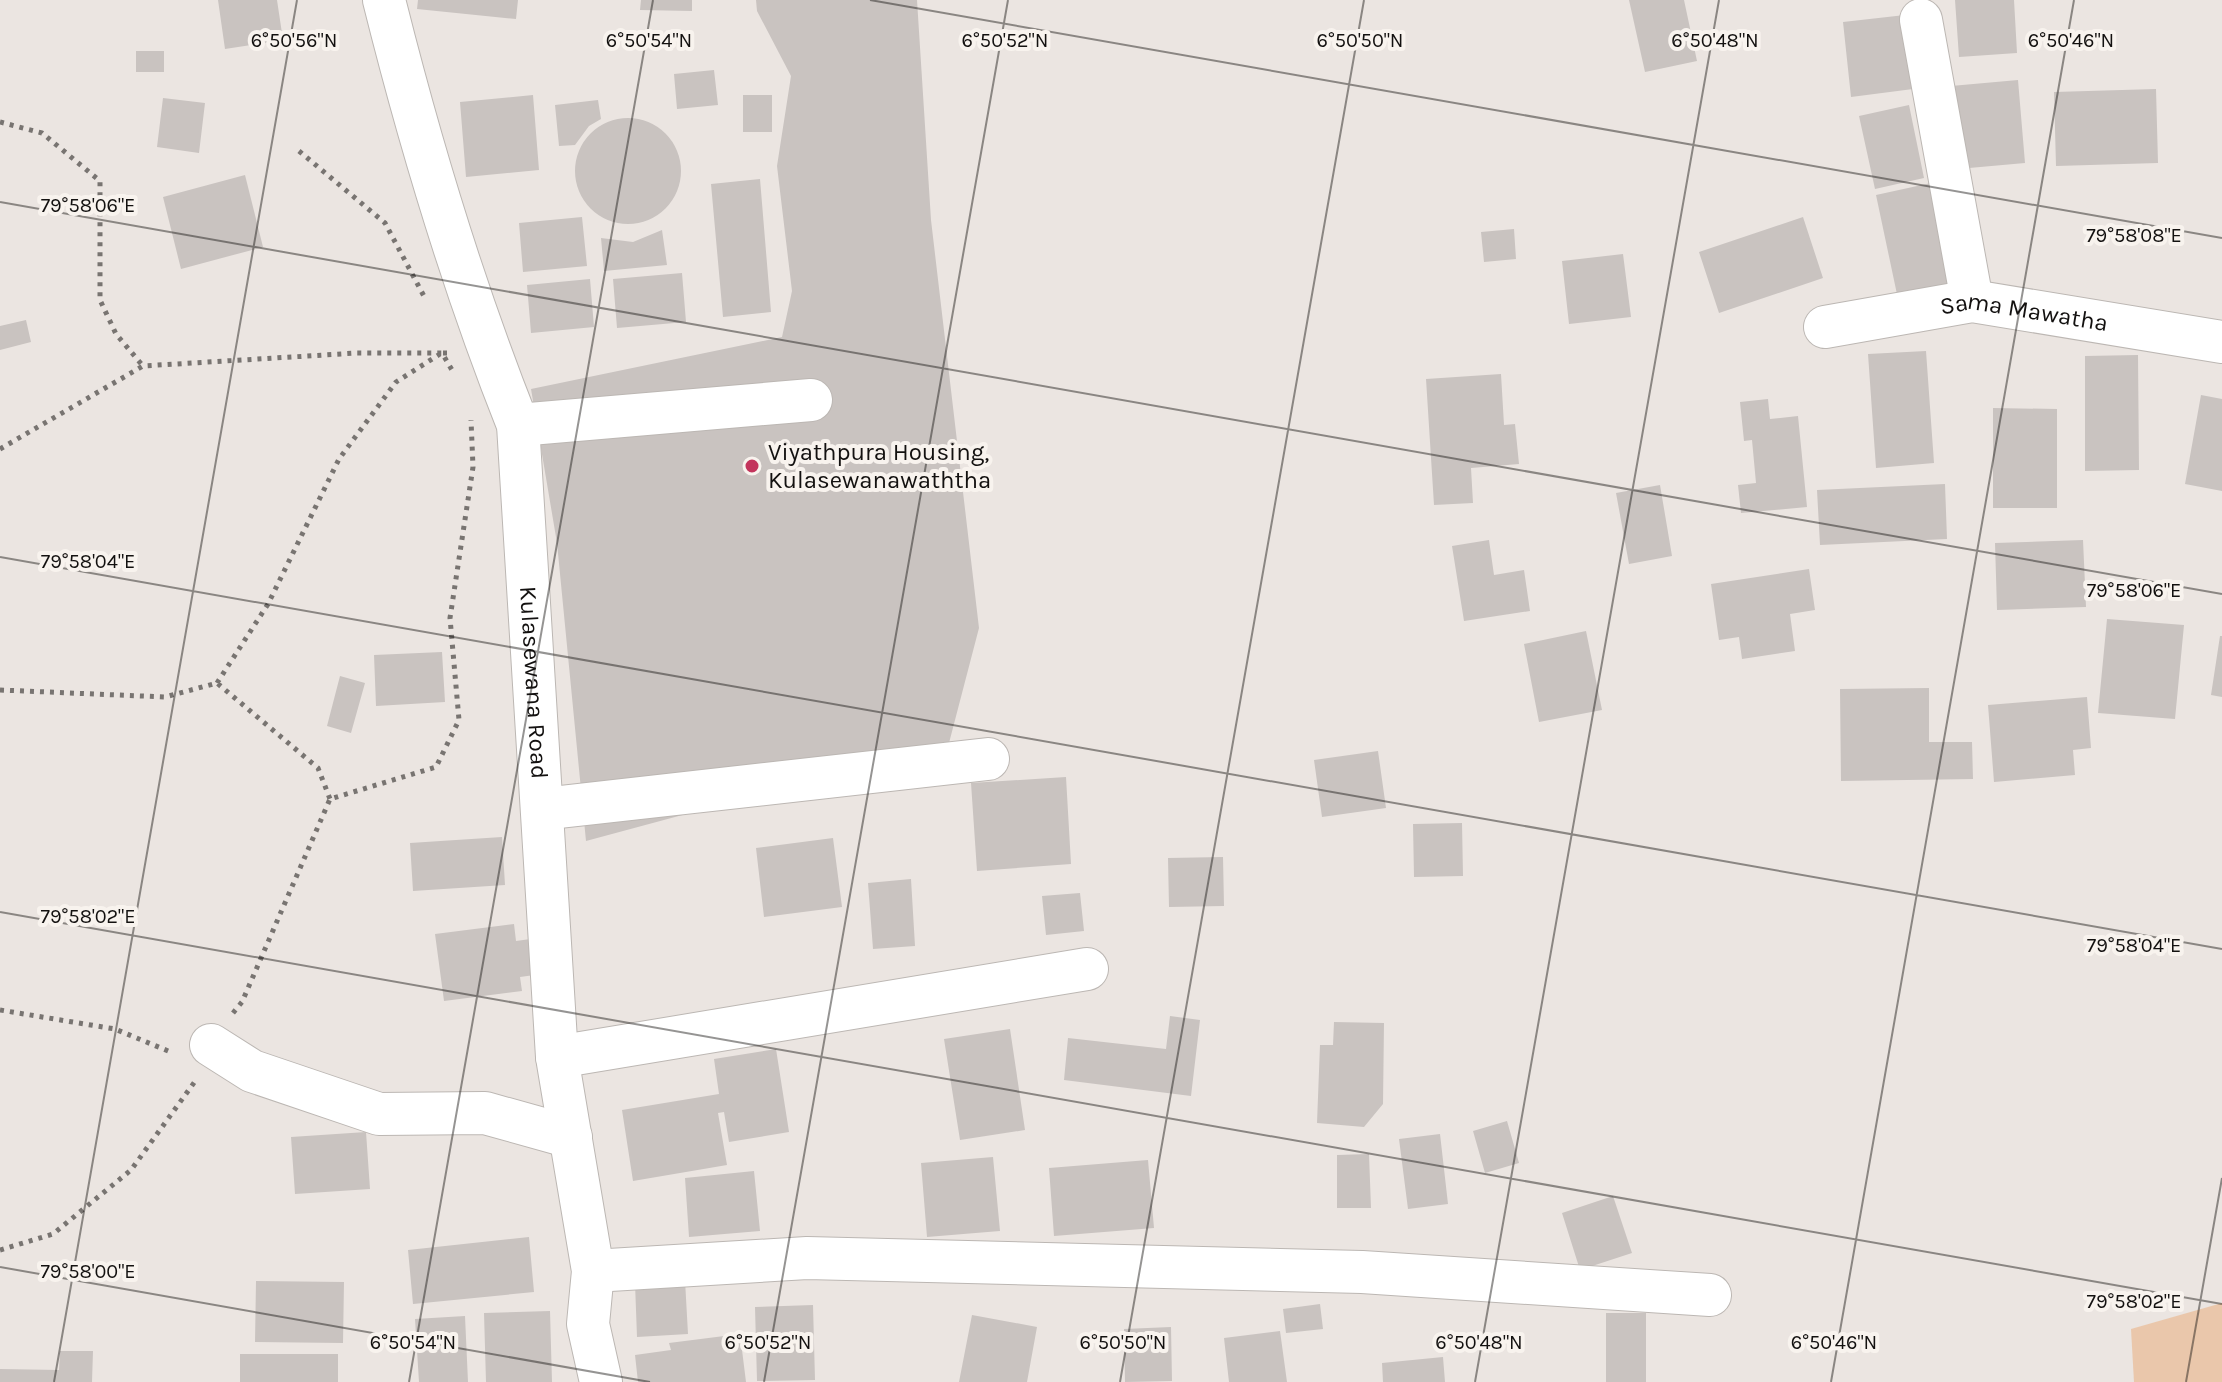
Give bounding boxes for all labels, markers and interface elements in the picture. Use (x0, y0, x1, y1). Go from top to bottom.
text: 6°50'56"N (251, 29, 337, 52)
text: 6°50'54"N (606, 29, 692, 52)
text: 6°50'52"N (962, 29, 1048, 52)
text: 6°50'50"N (1316, 29, 1404, 52)
text: 6°50'48"N (1671, 29, 1759, 52)
text: 6°50'46"N (2028, 29, 2114, 52)
text: 79°58'06"E (41, 194, 135, 217)
text: 79°58'08"E (2086, 224, 2182, 247)
street label: Sama Mawatha (1938, 286, 2110, 337)
place label: Viyathpura Housing, Kulasewanawaththa (768, 438, 991, 494)
marker: Viyathpura Housing, Kulasewanawaththa (743, 457, 761, 475)
text: 79°58'04"E (41, 550, 135, 573)
text: 79°58'06"E (2087, 579, 2181, 602)
street label: Kulasewana Road (514, 585, 554, 780)
text: 79°58'02"E (41, 905, 135, 928)
text: 79°58'04"E (2087, 934, 2181, 957)
text: 79°58'00"E (40, 1260, 136, 1283)
text: 79°58'02"E (2087, 1290, 2181, 1313)
text: 6°50'54"N (370, 1331, 456, 1354)
text: 6°50'52"N (725, 1331, 811, 1354)
text: 6°50'50"N (1079, 1331, 1167, 1354)
text: 6°50'48"N (1435, 1331, 1523, 1354)
text: 6°50'46"N (1791, 1331, 1877, 1354)

